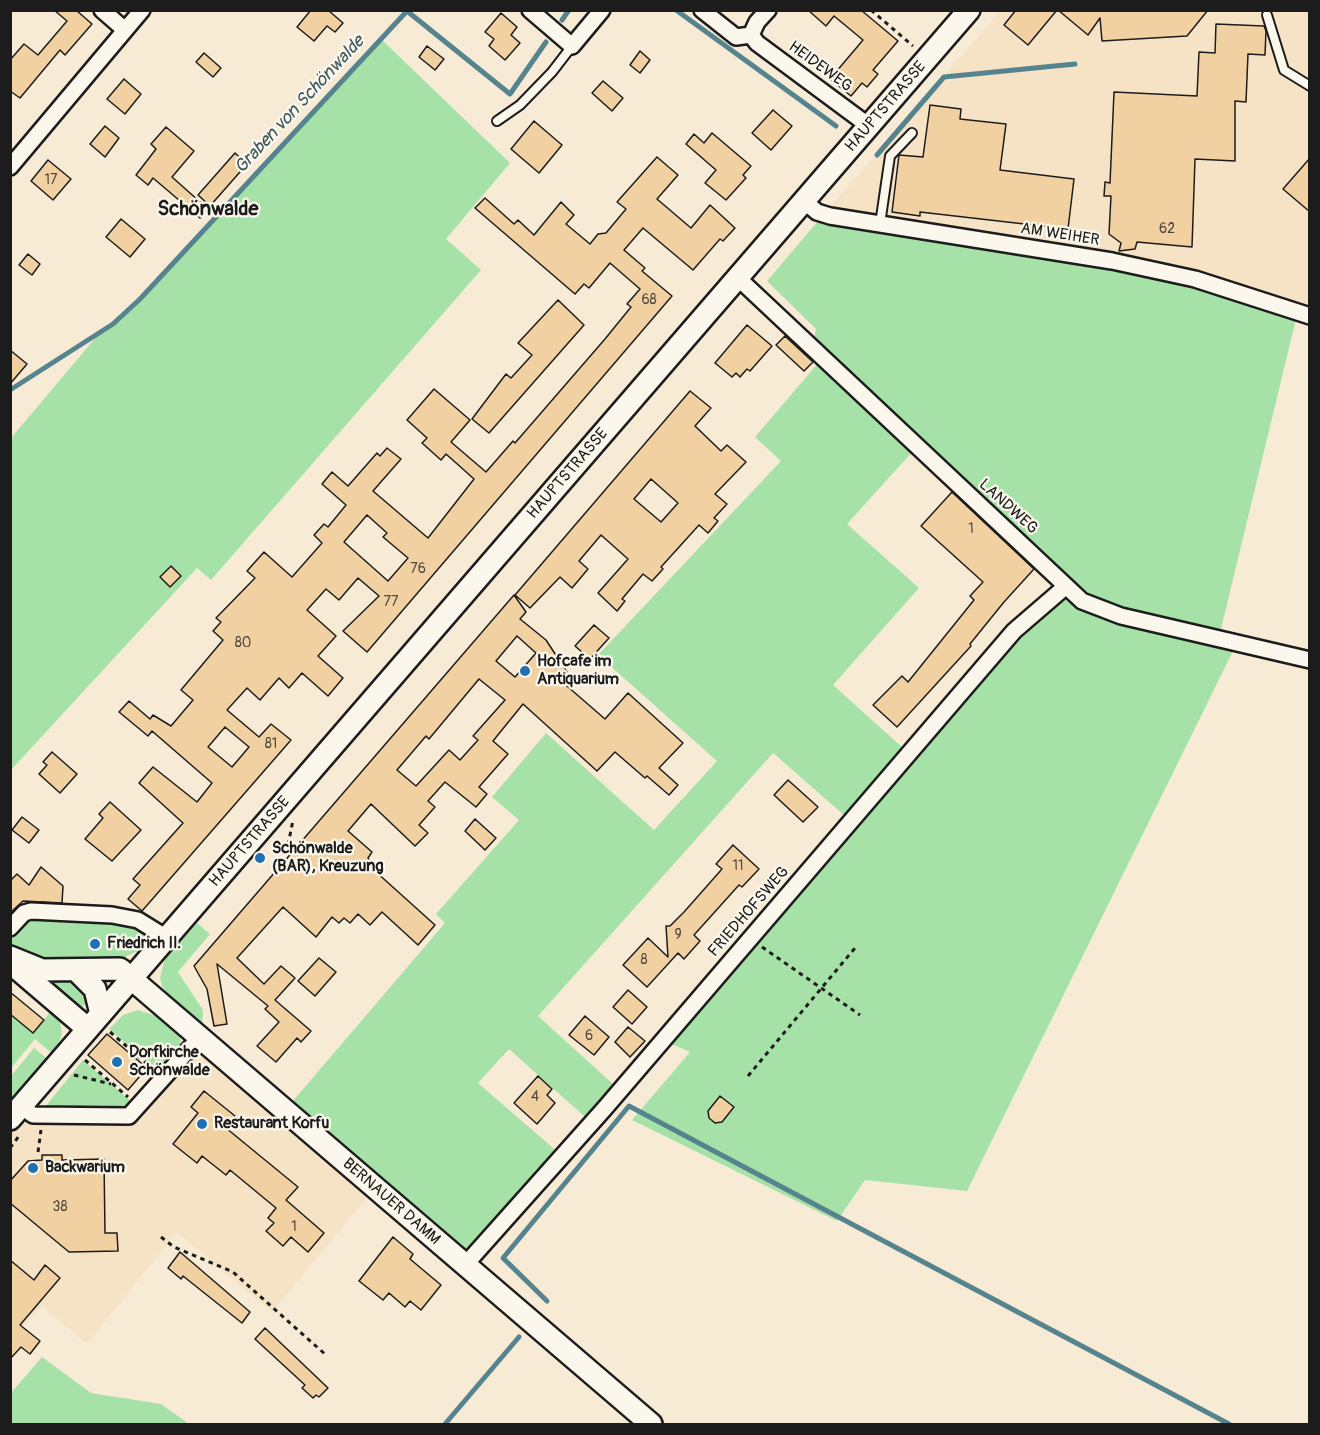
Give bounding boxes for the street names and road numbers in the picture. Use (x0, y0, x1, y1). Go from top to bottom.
street label: HEIDEWEG (784, 38, 856, 96)
street label: HAUPTSTRASSE (841, 58, 931, 156)
street label: AM WEIHER (1019, 219, 1101, 251)
street label: HAUPTSTRASSE (523, 425, 613, 523)
street label: LANDWEG (975, 475, 1041, 539)
street label: HAUPTSTRASSE (205, 793, 295, 891)
street label: FRIEDHOFSWEG (704, 863, 794, 961)
street label: BERNAUER DAMM (338, 1154, 444, 1250)

